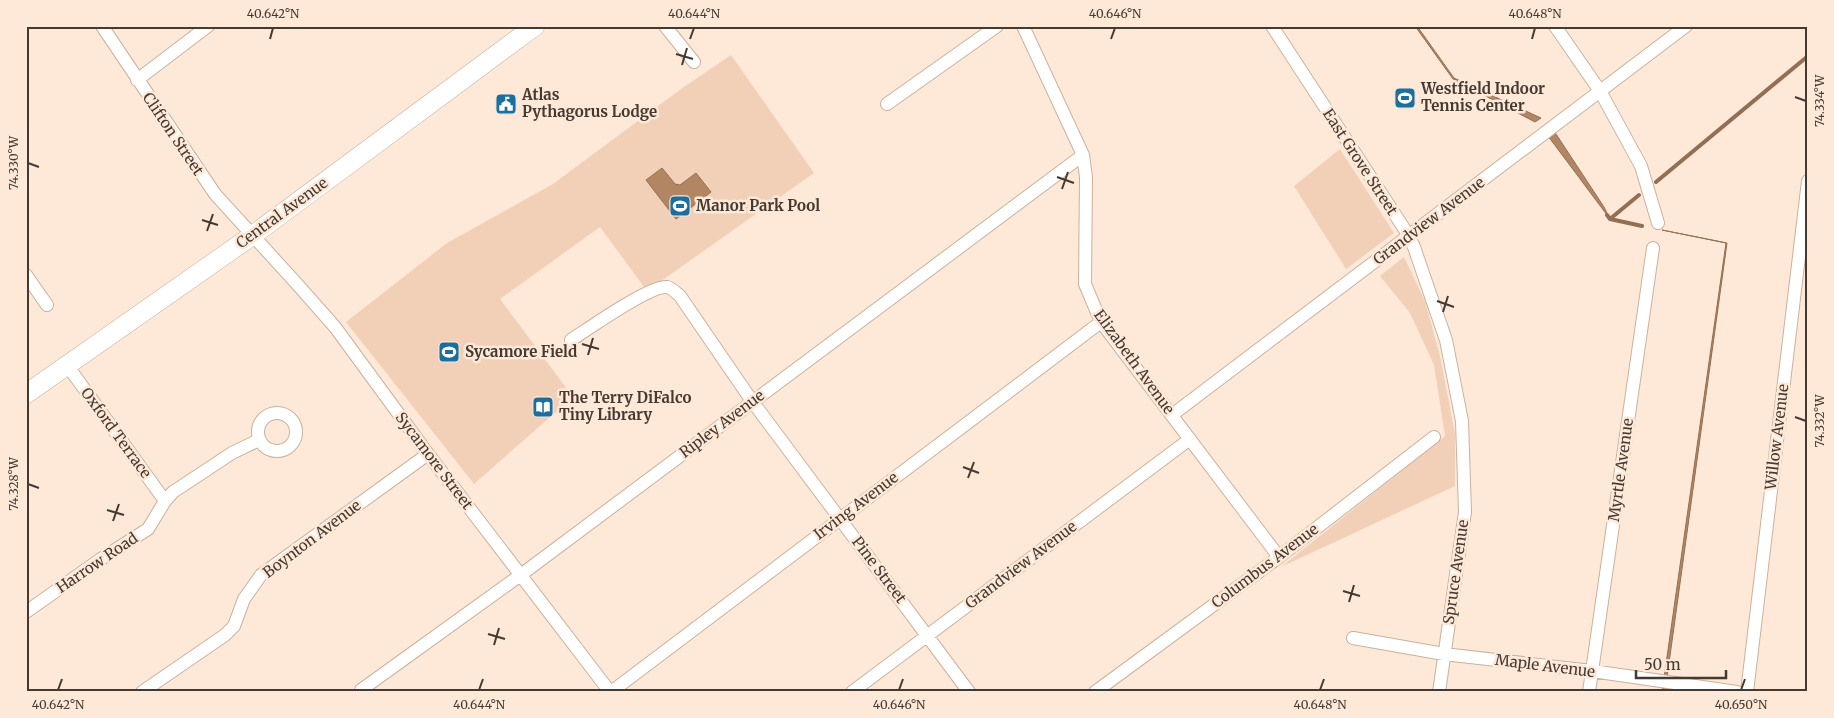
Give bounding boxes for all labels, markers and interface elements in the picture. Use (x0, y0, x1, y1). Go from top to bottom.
text: 40.642°N (247, 6, 300, 21)
text: 40.644°N (668, 6, 721, 21)
text: 40.646°N (1089, 6, 1142, 21)
text: 40.648°N (1508, 6, 1562, 21)
text: 74.334°W (1812, 74, 1827, 127)
place label: Westfield Indoor Tennis Center (1420, 79, 1545, 115)
place label: Atlas Pythagorus Lodge (521, 85, 657, 121)
sports icon: Westfield Indoor Tennis Center (1393, 86, 1417, 110)
street label: Clifton Street (139, 89, 208, 179)
public building icon: Atlas Pythagorus Lodge (494, 92, 518, 116)
street label: East Grove Street (1319, 105, 1402, 219)
text: 74.330°W (6, 135, 21, 190)
street label: Grandview Avenue (1369, 172, 1488, 269)
street label: Central Avenue (232, 173, 331, 252)
sports icon: Manor Park Pool (668, 194, 692, 218)
place label: Manor Park Pool (696, 196, 820, 215)
street label: Elizabeth Avenue (1090, 306, 1179, 418)
sports icon: Sycamore Field (437, 340, 461, 364)
place label: Sycamore Field (465, 342, 577, 361)
street label: Willow Avenue (1760, 383, 1792, 492)
street label: Oxford Terrace (77, 384, 156, 482)
street label: Ripley Avenue (675, 385, 768, 462)
place label: The Terry DiFalco Tiny Library (559, 388, 691, 424)
text: 74.332°W (1812, 394, 1827, 447)
library icon: The Terry DiFalco Tiny Library (531, 395, 555, 419)
street label: Sycamore Street (392, 408, 477, 513)
street label: Myrtle Avenue (1604, 417, 1637, 523)
text: 74.328°W (6, 456, 21, 511)
street label: Irving Avenue (810, 468, 902, 544)
street label: Boynton Avenue (259, 495, 365, 582)
street label: Grandview Avenue (961, 516, 1080, 613)
street label: Spruce Avenue (1439, 518, 1472, 625)
street label: Columbus Avenue (1208, 519, 1322, 612)
street label: Harrow Road (52, 528, 141, 597)
street label: Pine Street (848, 533, 911, 607)
scale bar (1636, 648, 1726, 680)
street label: Maple Avenue (1494, 650, 1596, 681)
text: 50 m (1644, 655, 1681, 674)
text: 40.642°N (32, 697, 85, 712)
text: 40.644°N (453, 697, 506, 712)
text: 40.646°N (873, 697, 926, 712)
text: 40.648°N (1293, 697, 1347, 712)
text: 40.650°N (1715, 697, 1768, 712)

